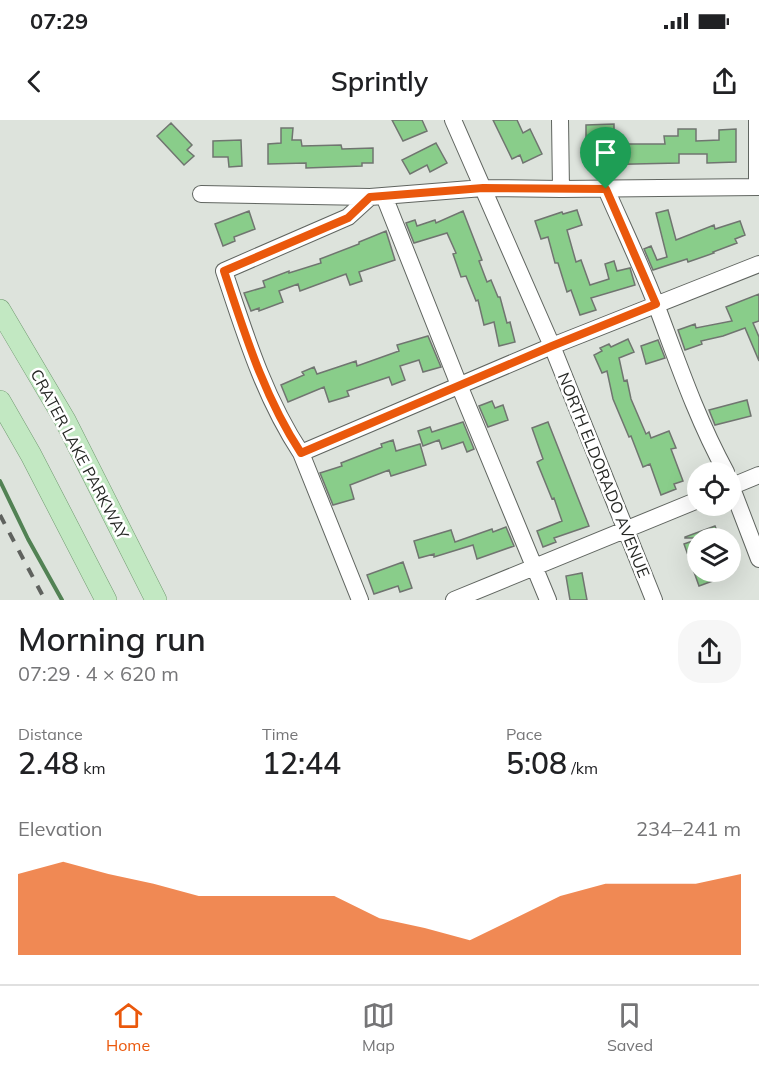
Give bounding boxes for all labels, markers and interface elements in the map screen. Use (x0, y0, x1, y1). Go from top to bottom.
text: 07:29 (30, 7, 88, 35)
text: Sprintly (331, 64, 428, 98)
icon: back (18, 65, 51, 98)
icon: share (708, 65, 741, 98)
pin (580, 127, 631, 189)
icon: arrive (589, 136, 622, 169)
street label: CRATER LAKE PARKWAY (27, 365, 134, 543)
street label: NORTH ELDORADO AVENUE (554, 370, 654, 580)
map controls (687, 462, 741, 582)
button: locate (687, 462, 741, 516)
button: layers (687, 528, 741, 582)
text: Morning run (18, 618, 206, 659)
button: share (678, 620, 741, 683)
text: 07:29 · 4 × 620 m (18, 661, 179, 686)
text: Distance (18, 724, 83, 744)
text: Time (262, 724, 298, 744)
text: Pace (506, 724, 542, 744)
text: 2.48 (18, 744, 79, 782)
text: 12:44 (262, 744, 341, 782)
text: 5:08 (506, 744, 567, 782)
text: km (79, 758, 106, 778)
text: /km (567, 758, 598, 778)
text: Elevation (18, 816, 103, 841)
text: 234–241 m (636, 816, 741, 841)
tab: Home (106, 999, 150, 1055)
tab: Map (362, 999, 395, 1055)
tab: Saved (607, 999, 653, 1055)

